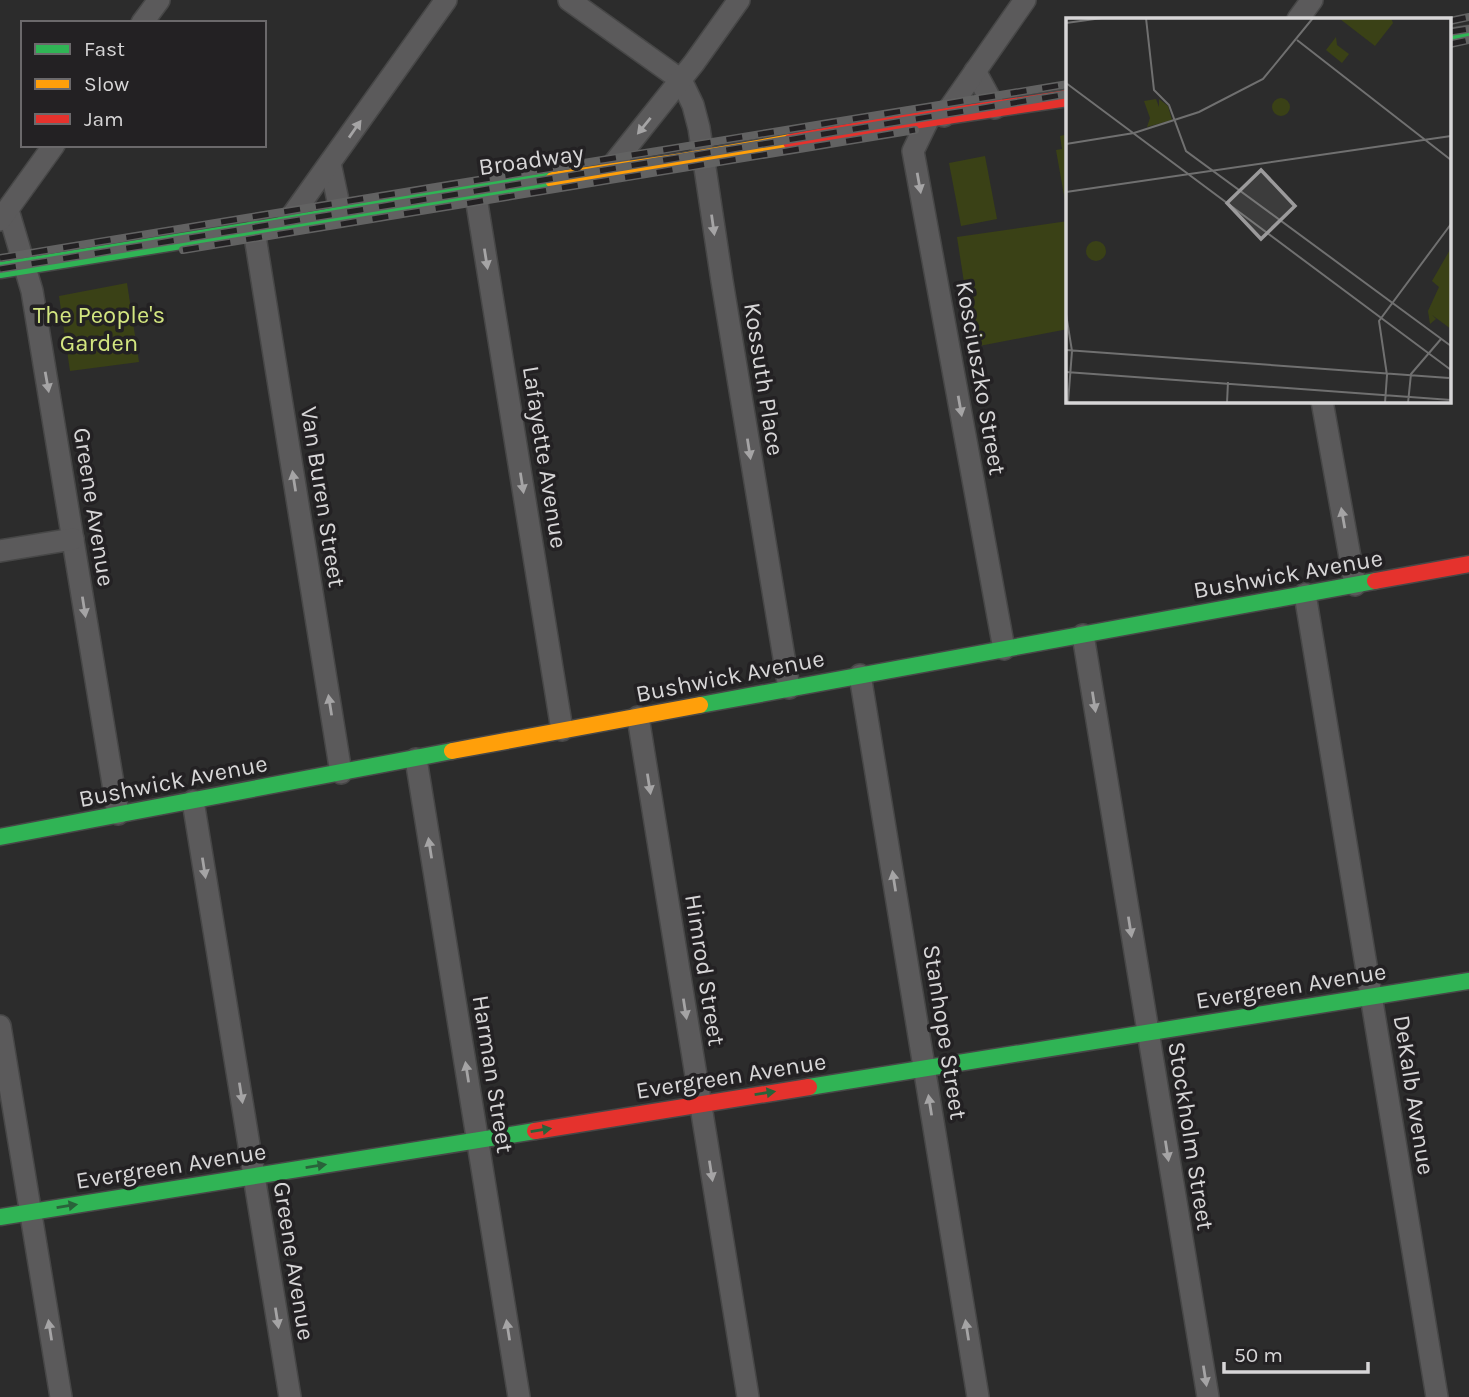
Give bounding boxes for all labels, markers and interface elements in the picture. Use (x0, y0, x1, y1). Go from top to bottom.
inset map (1066, 18, 1452, 402)
legend (21, 21, 266, 147)
text: Fast (84, 37, 125, 61)
text: Slow (84, 72, 129, 96)
text: Jam (84, 107, 124, 131)
one-way arrow (637, 118, 652, 135)
one-way arrow (347, 120, 361, 138)
street label: Broadway (477, 139, 585, 181)
one-way arrow (914, 172, 925, 194)
one-way arrow (708, 214, 719, 236)
one-way arrow (481, 248, 492, 270)
street label: Kosciuszko Street (950, 279, 1012, 477)
street label: Kossuth Place (738, 300, 790, 458)
park label: The People's Garden (33, 301, 165, 357)
street label: Lafayette Avenue (517, 364, 573, 550)
one-way arrow (42, 371, 53, 393)
one-way arrow (954, 395, 965, 417)
street label: Van Buren Street (295, 405, 351, 589)
street label: Greene Avenue (68, 426, 120, 588)
one-way arrow (744, 438, 755, 460)
one-way arrow (288, 470, 299, 492)
one-way arrow (517, 472, 528, 494)
one-way arrow (1337, 507, 1348, 529)
street label: Bushwick Avenue (1191, 544, 1385, 604)
one-way arrow (79, 596, 90, 618)
street label: Bushwick Avenue (633, 644, 827, 708)
one-way arrow (1089, 691, 1100, 713)
one-way arrow (324, 694, 335, 716)
street label: Bushwick Avenue (76, 749, 270, 813)
one-way arrow (643, 773, 654, 795)
one-way arrow (424, 837, 435, 859)
one-way arrow (199, 858, 210, 880)
one-way arrow (888, 869, 899, 891)
street label: Himrod Street (679, 892, 731, 1048)
one-way arrow (1125, 916, 1136, 938)
street label: Stanhope Street (917, 943, 973, 1121)
street label: Evergreen Avenue (1194, 957, 1388, 1015)
street label: Harman Street (467, 993, 519, 1155)
one-way arrow (680, 998, 691, 1020)
street label: DeKalb Avenue (1388, 1013, 1440, 1177)
street label: Stockholm Street (1162, 1040, 1220, 1232)
street label: Evergreen Avenue (634, 1047, 828, 1105)
one-way arrow (461, 1061, 472, 1083)
one-way arrow (236, 1082, 247, 1104)
one-way arrow (754, 1087, 776, 1098)
one-way arrow (924, 1094, 935, 1116)
one-way arrow (530, 1124, 552, 1135)
street label: Evergreen Avenue (74, 1137, 268, 1195)
one-way arrow (1162, 1141, 1173, 1163)
one-way arrow (305, 1160, 327, 1171)
one-way arrow (706, 1161, 717, 1183)
street label: Greene Avenue (268, 1180, 320, 1342)
one-way arrow (56, 1200, 78, 1211)
one-way arrow (272, 1307, 283, 1329)
one-way arrow (44, 1319, 55, 1341)
one-way arrow (502, 1319, 513, 1341)
one-way arrow (961, 1319, 972, 1341)
scale bar (1224, 1330, 1368, 1374)
text: 50 m (1234, 1343, 1283, 1367)
one-way arrow (1200, 1365, 1211, 1387)

